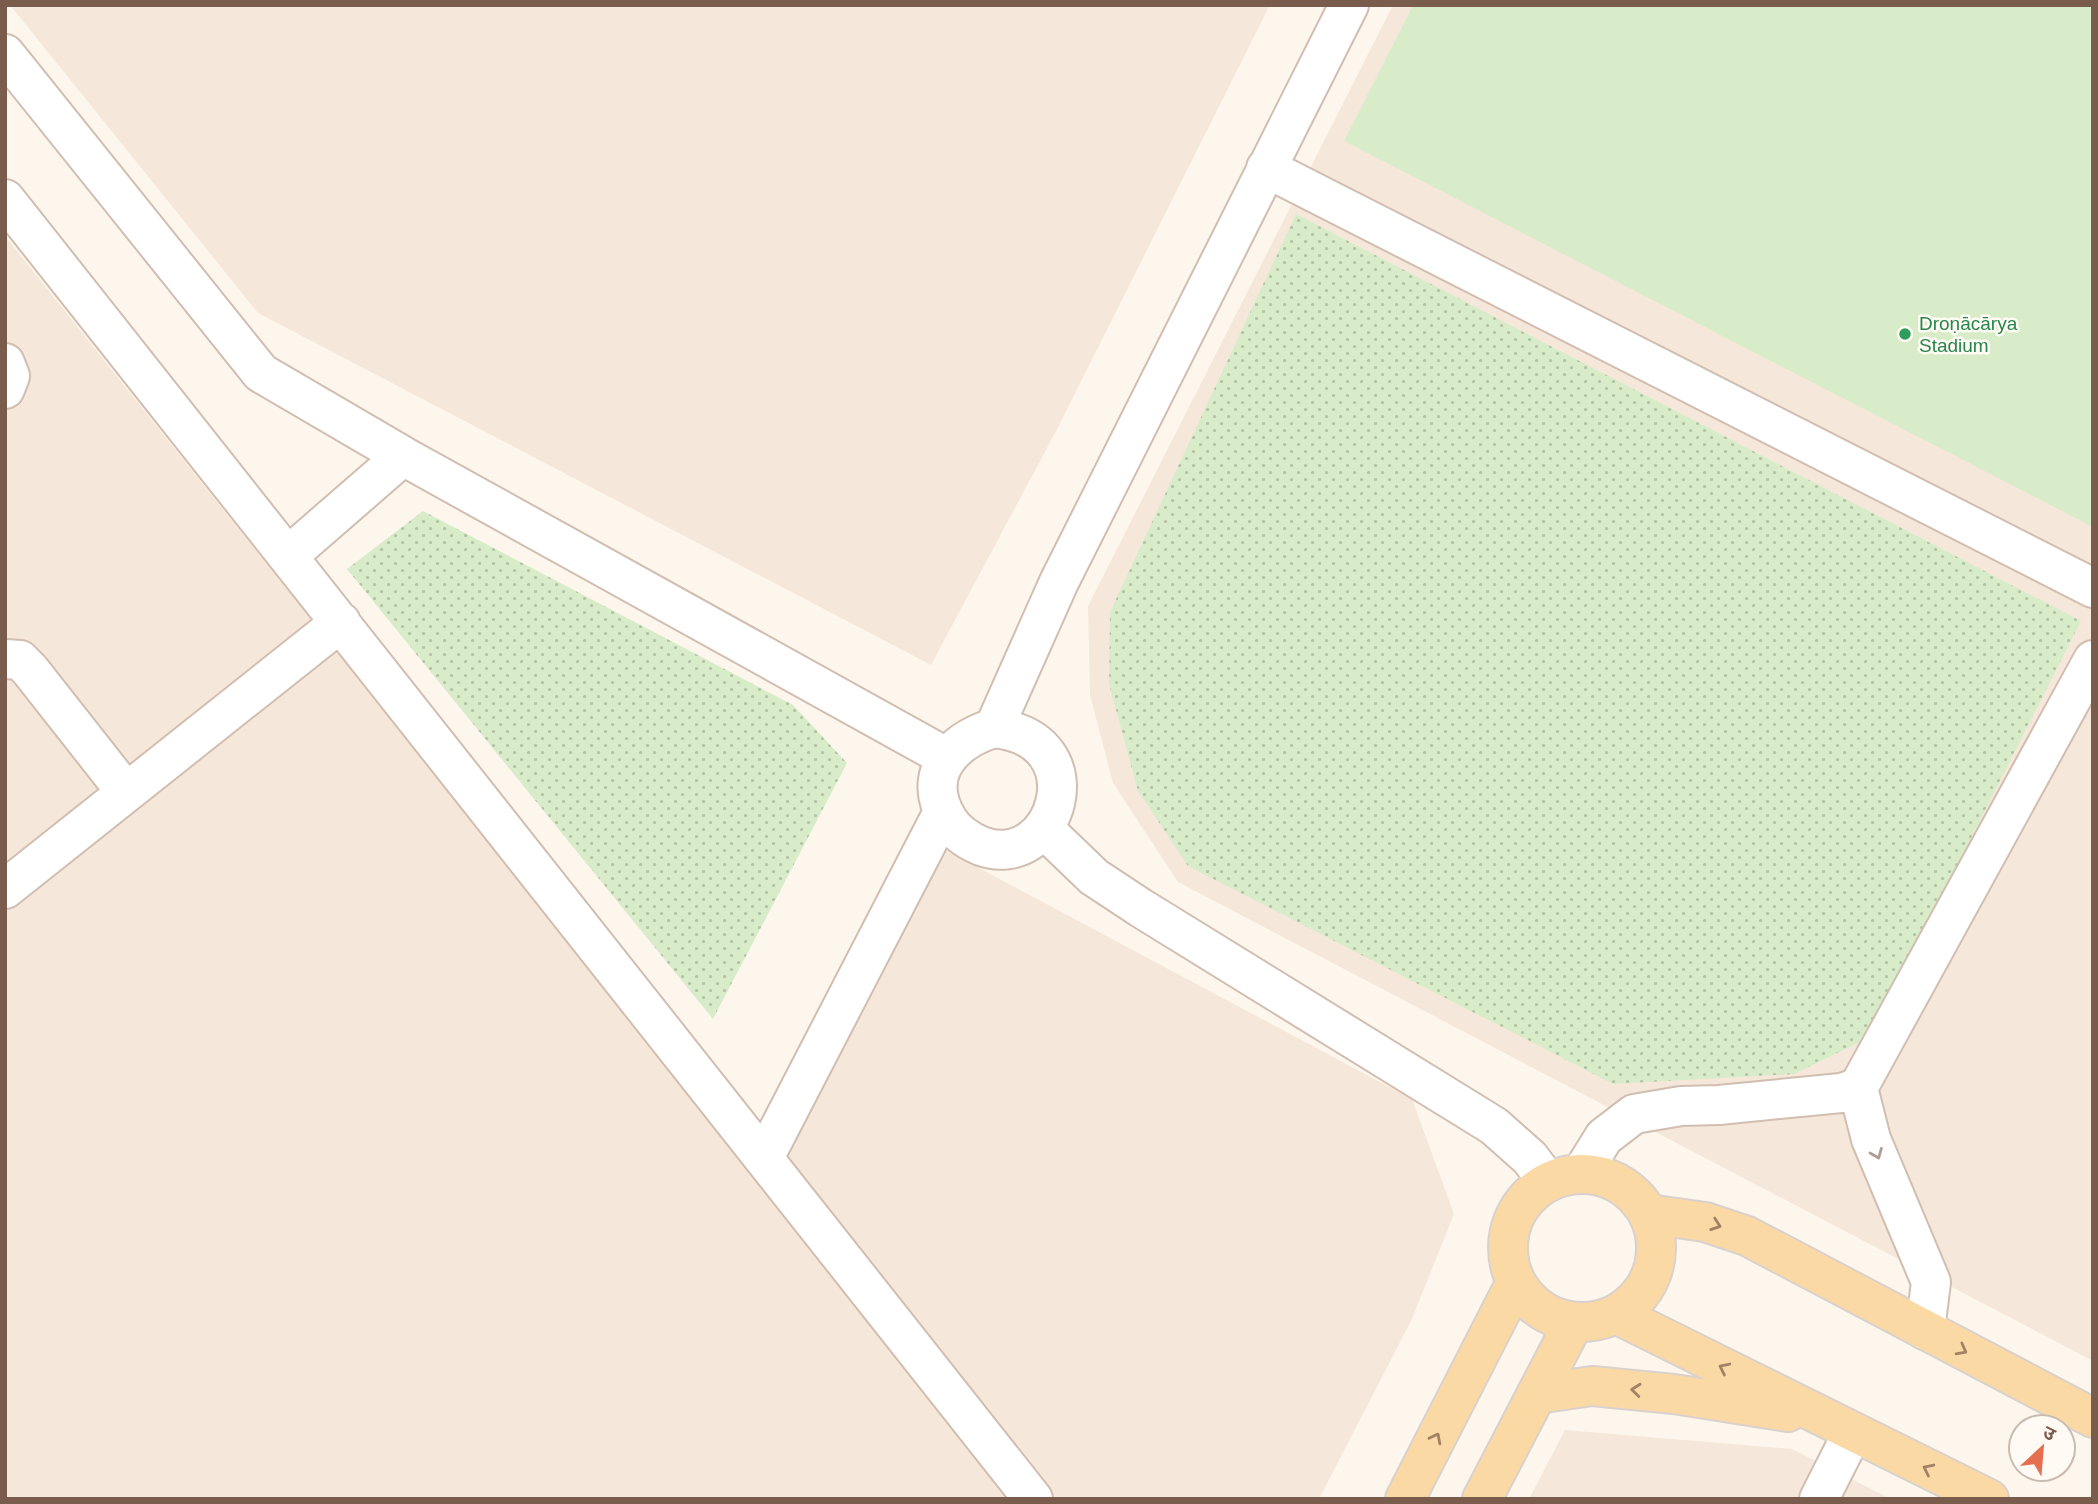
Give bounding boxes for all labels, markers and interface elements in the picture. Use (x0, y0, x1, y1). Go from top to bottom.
place label: Droṇācārya Stadium (1919, 313, 2018, 356)
marker: Droṇācārya Stadium (1897, 326, 1913, 342)
one-way arrow (1869, 1146, 1883, 1159)
one-way arrow (1709, 1217, 1721, 1231)
one-way arrow (1955, 1341, 1967, 1355)
one-way arrow (1719, 1362, 1731, 1376)
one-way arrow (1630, 1383, 1642, 1398)
north arrow (2007, 1413, 2077, 1483)
text: उ (2040, 1421, 2060, 1445)
one-way arrow (1428, 1433, 1442, 1445)
one-way arrow (1923, 1463, 1935, 1477)

